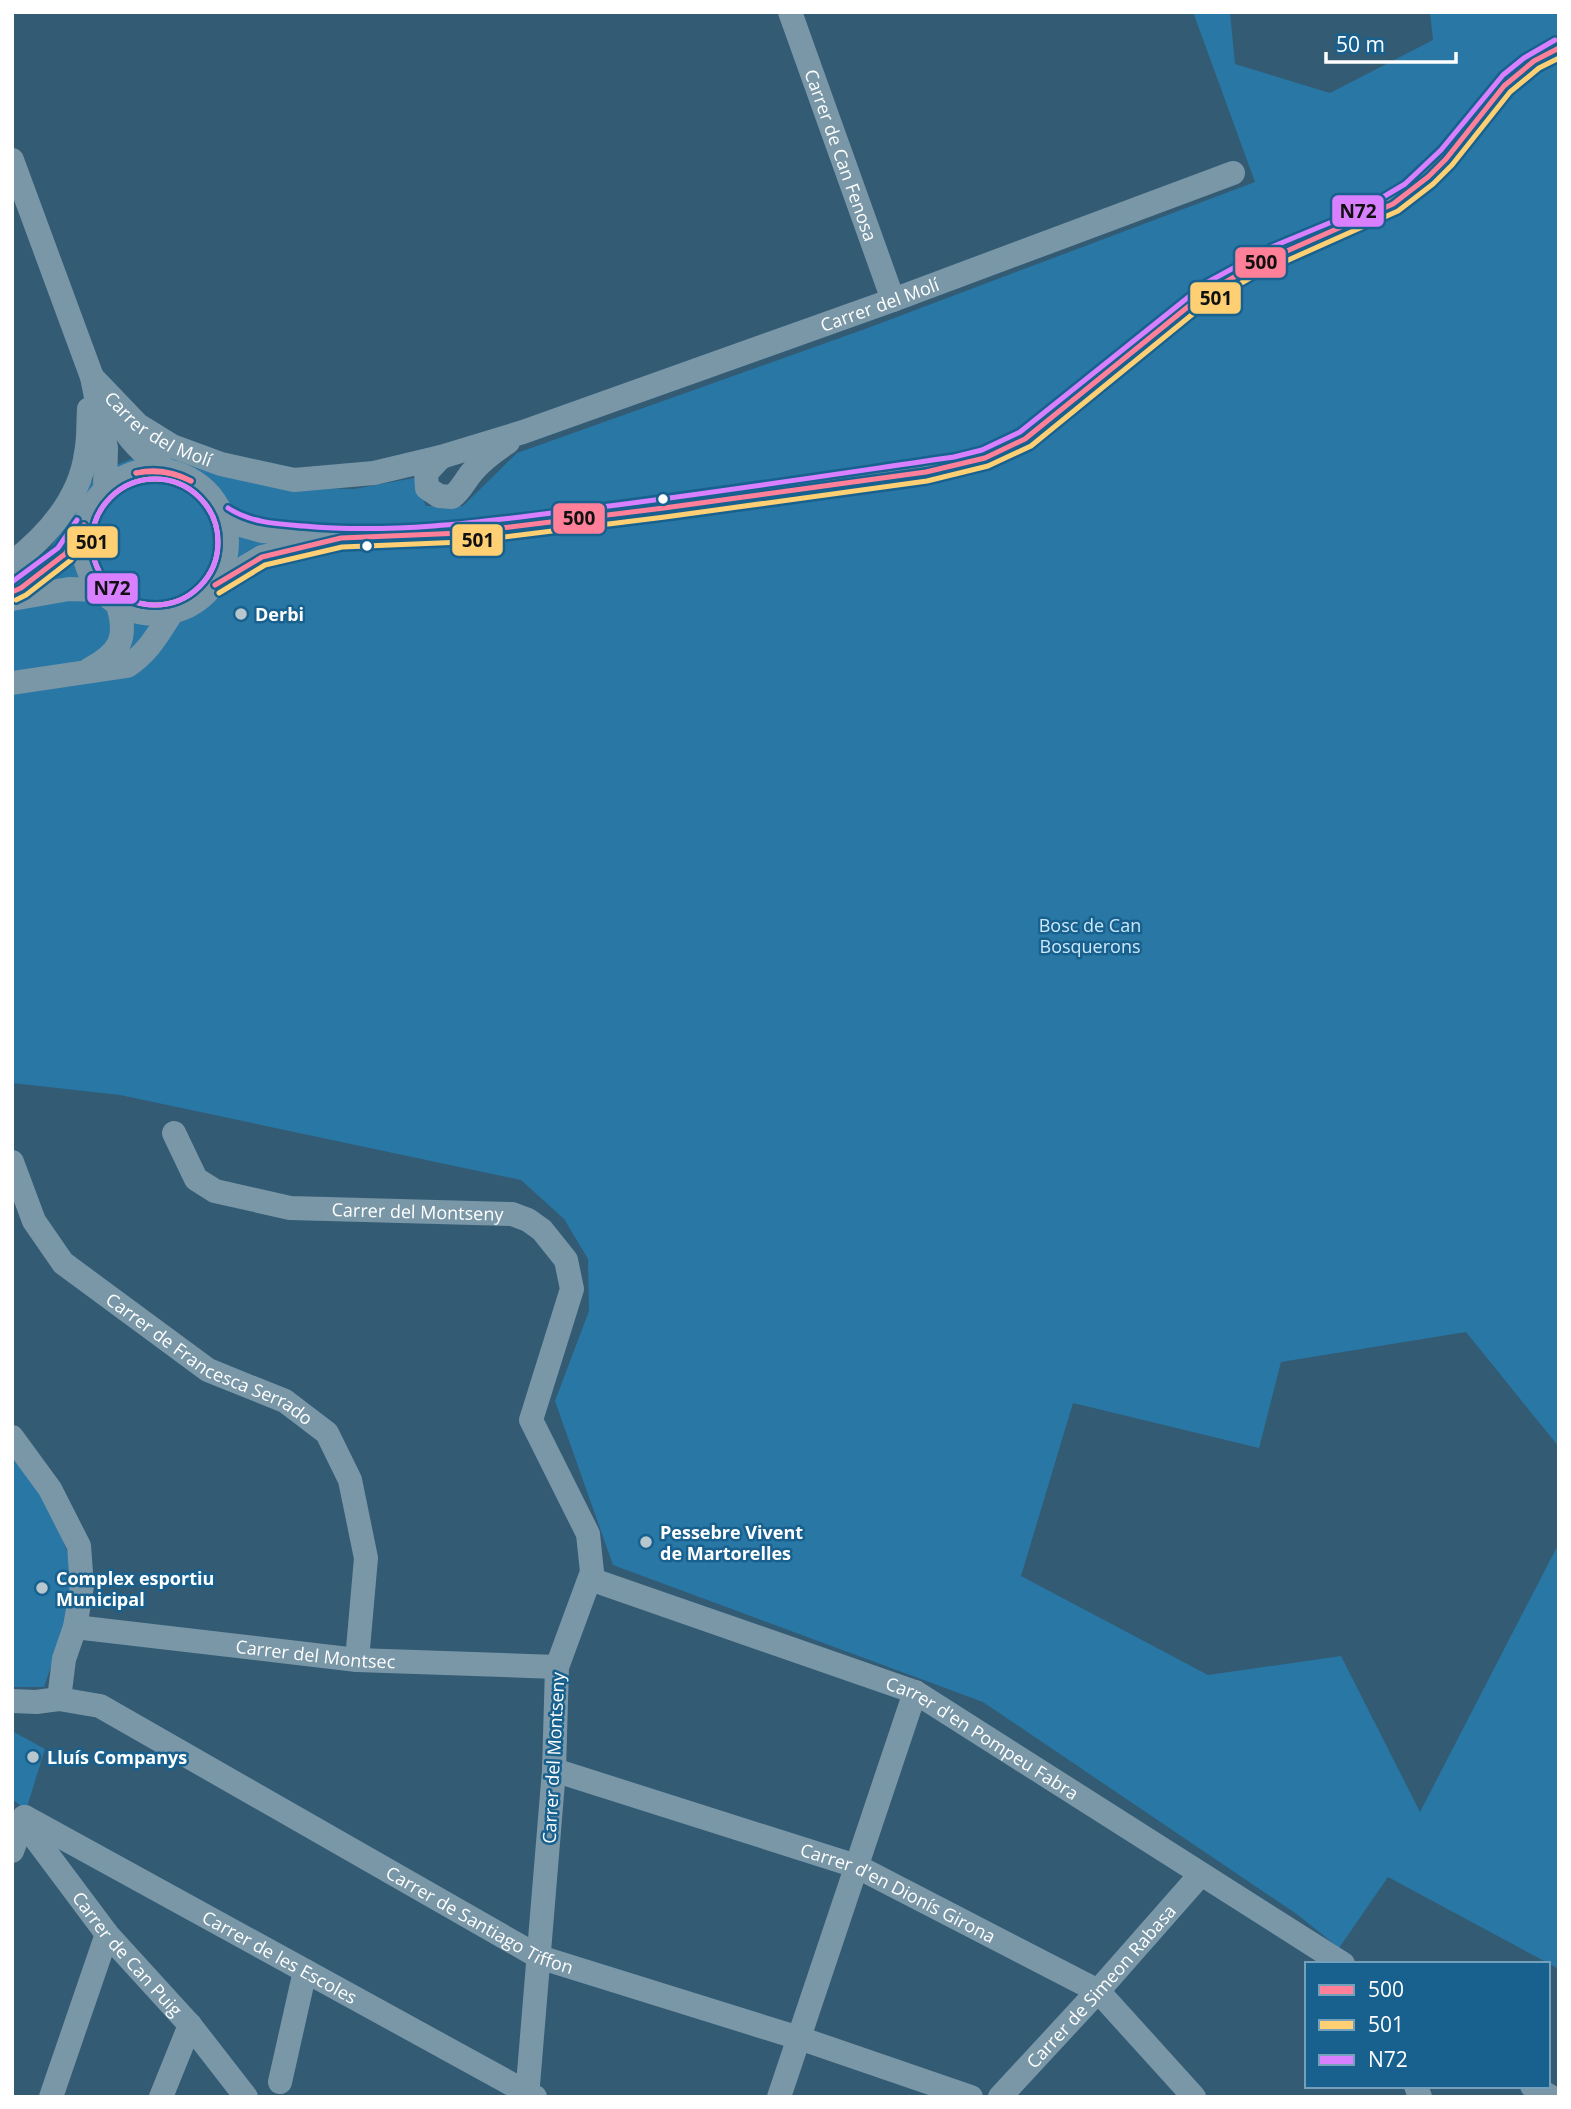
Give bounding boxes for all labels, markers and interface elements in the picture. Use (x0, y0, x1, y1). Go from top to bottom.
scale bar (1326, 21, 1456, 65)
text: 50 m (1336, 30, 1385, 58)
street label: Carrer de Can Fenosa (799, 66, 883, 244)
line badge: N72 (1331, 194, 1385, 228)
text: N72 (1339, 198, 1377, 224)
line badge: 500 (1234, 246, 1287, 279)
text: 500 (1245, 249, 1277, 275)
street label: Carrer del Molí (817, 272, 943, 337)
line badge: 501 (1189, 281, 1242, 315)
text: 501 (1200, 285, 1232, 311)
street label: Carrer del Molí (100, 386, 216, 472)
unlabelled marker (656, 492, 670, 506)
line badge: 500 (552, 502, 606, 535)
text: 500 (563, 505, 595, 531)
line badge: 501 (451, 523, 504, 557)
line badge: 501 (66, 525, 119, 559)
text: 501 (462, 527, 494, 553)
text: 501 (76, 529, 108, 555)
unlabelled marker (360, 539, 374, 553)
line badge: N72 (86, 572, 139, 605)
text: N72 (93, 575, 131, 601)
place label: Derbi (255, 602, 304, 626)
marker: Derbi (233, 606, 249, 622)
park label: Bosc de Can Bosquerons (1039, 913, 1141, 958)
street label: Carrer del Montseny (331, 1197, 505, 1226)
street label: Carrer de Francesca Serrado (101, 1287, 318, 1430)
place label: Pessebre Vivent de Martorelles (660, 1520, 803, 1565)
marker: Pessebre Vivent de Martorelles (638, 1534, 654, 1550)
place label: Complex esportiu Municipal (56, 1566, 214, 1611)
marker: Complex esportiu Municipal (34, 1580, 50, 1596)
street label: Carrer del Montsec (234, 1634, 396, 1673)
street label: Carrer del Montseny (537, 1671, 570, 1844)
street label: Carrer d'en Pompeu Fabra (883, 1671, 1083, 1805)
place label: Lluís Companys (47, 1745, 187, 1769)
marker: Lluís Companys (25, 1749, 41, 1765)
street label: Carrer d'en Dionís Girona (798, 1837, 1000, 1948)
street label: Carrer de Santiago Tiffon (382, 1860, 576, 1979)
street label: Carrer de Can Puig (67, 1886, 188, 2021)
street label: Carrer de Simeon Rabasa (1021, 1899, 1181, 2073)
street label: Carrer de les Escoles (198, 1905, 361, 2009)
legend (1305, 1962, 1550, 2088)
text: 500 (1368, 1975, 1404, 2003)
text: 501 (1368, 2010, 1404, 2038)
text: N72 (1368, 2045, 1408, 2073)

